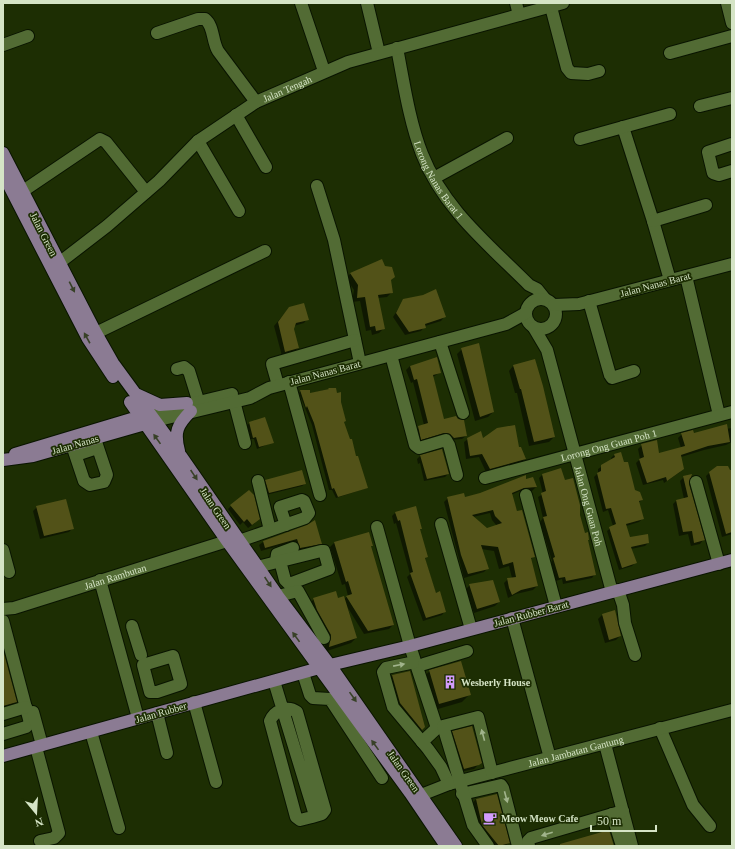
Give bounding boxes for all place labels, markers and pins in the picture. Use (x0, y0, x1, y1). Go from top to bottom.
building icon: Wesberly House (442, 674, 458, 690)
place label: Wesberly House (461, 677, 531, 688)
cafe icon: Meow Meow Cafe (482, 810, 498, 826)
place label: Meow Meow Cafe (501, 813, 579, 824)

